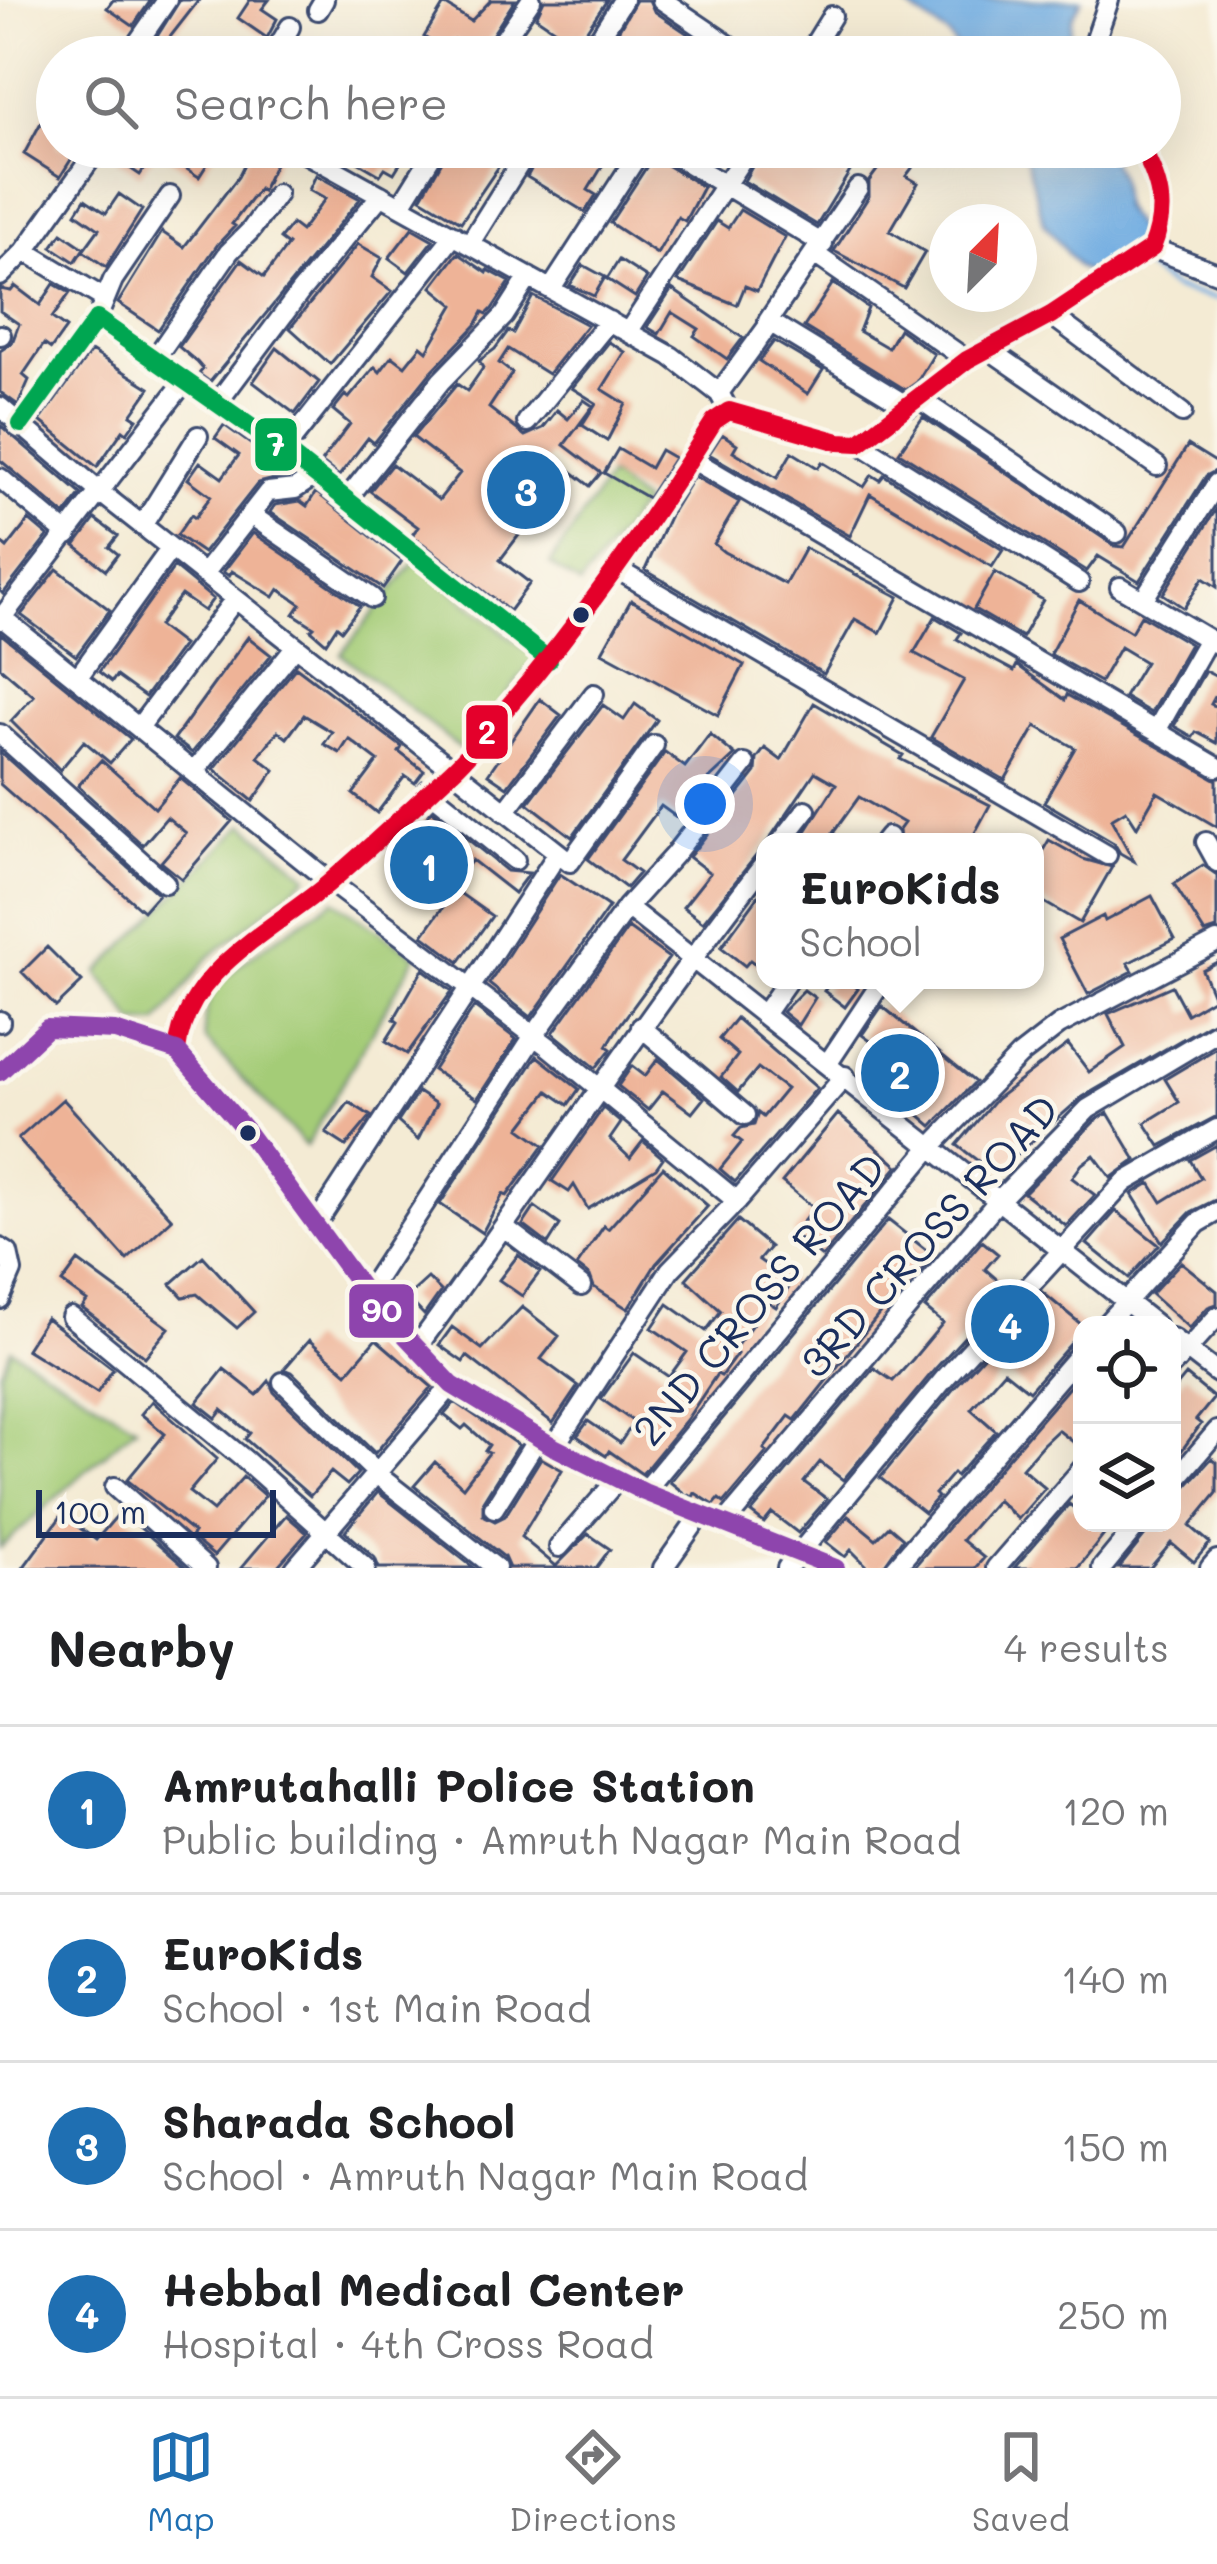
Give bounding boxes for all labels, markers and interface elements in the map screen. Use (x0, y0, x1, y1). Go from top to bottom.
search box (36, 36, 1181, 168)
icon: search (78, 69, 144, 135)
text: Search here (174, 73, 448, 131)
north arrow (929, 204, 1037, 312)
line badge: 7 (253, 416, 299, 473)
text: 7 (267, 421, 285, 464)
pin: 3 (487, 445, 565, 535)
unlabelled marker (570, 604, 592, 626)
line badge: 2 (464, 703, 510, 761)
text: 2 (478, 709, 496, 752)
your location (675, 774, 735, 834)
pin: 1 (390, 820, 468, 910)
popup (756, 833, 1044, 989)
text: EuroKids (799, 857, 1001, 915)
text: School (799, 915, 922, 966)
pin: 2 (861, 1028, 939, 1118)
street label: 3RD CROSS ROAD (786, 1082, 1070, 1388)
unlabelled marker (237, 1122, 259, 1144)
street label: 2ND CROSS ROAD (619, 1140, 897, 1456)
pin: 4 (971, 1279, 1049, 1369)
line badge: 90 (347, 1282, 416, 1340)
text: 90 (361, 1287, 403, 1330)
map controls (1073, 1316, 1181, 1532)
button: locate (1073, 1316, 1181, 1424)
button: layers (1073, 1424, 1181, 1532)
scale bar (36, 1484, 276, 1537)
text: 100 m (54, 1489, 146, 1532)
text: Nearby (48, 1613, 235, 1680)
text: 4 results (1004, 1621, 1169, 1672)
text: Amrutahalli Police Station (162, 1755, 755, 1813)
text: 1 (78, 1784, 96, 1835)
text: 120 m (1062, 1784, 1169, 1835)
text: Public building · Amruth Nagar Main Road (162, 1813, 961, 1864)
text: EuroKids (162, 1923, 363, 1981)
text: 2 (76, 1952, 98, 2003)
text: 140 m (1061, 1952, 1169, 2003)
text: School · 1st Main Road (162, 1981, 591, 2032)
text: Sharada School (162, 2091, 515, 2149)
text: 3 (75, 2120, 99, 2171)
text: 150 m (1061, 2120, 1169, 2171)
text: School · Amruth Nagar Main Road (162, 2149, 808, 2200)
text: Hebbal Medical Center (162, 2259, 684, 2317)
text: 4 (75, 2288, 99, 2339)
text: 250 m (1057, 2288, 1169, 2339)
text: Hospital · 4th Cross Road (162, 2317, 654, 2368)
tab: Map (147, 2424, 215, 2539)
tab: Directions (509, 2424, 677, 2539)
tab: Saved (972, 2424, 1070, 2539)

